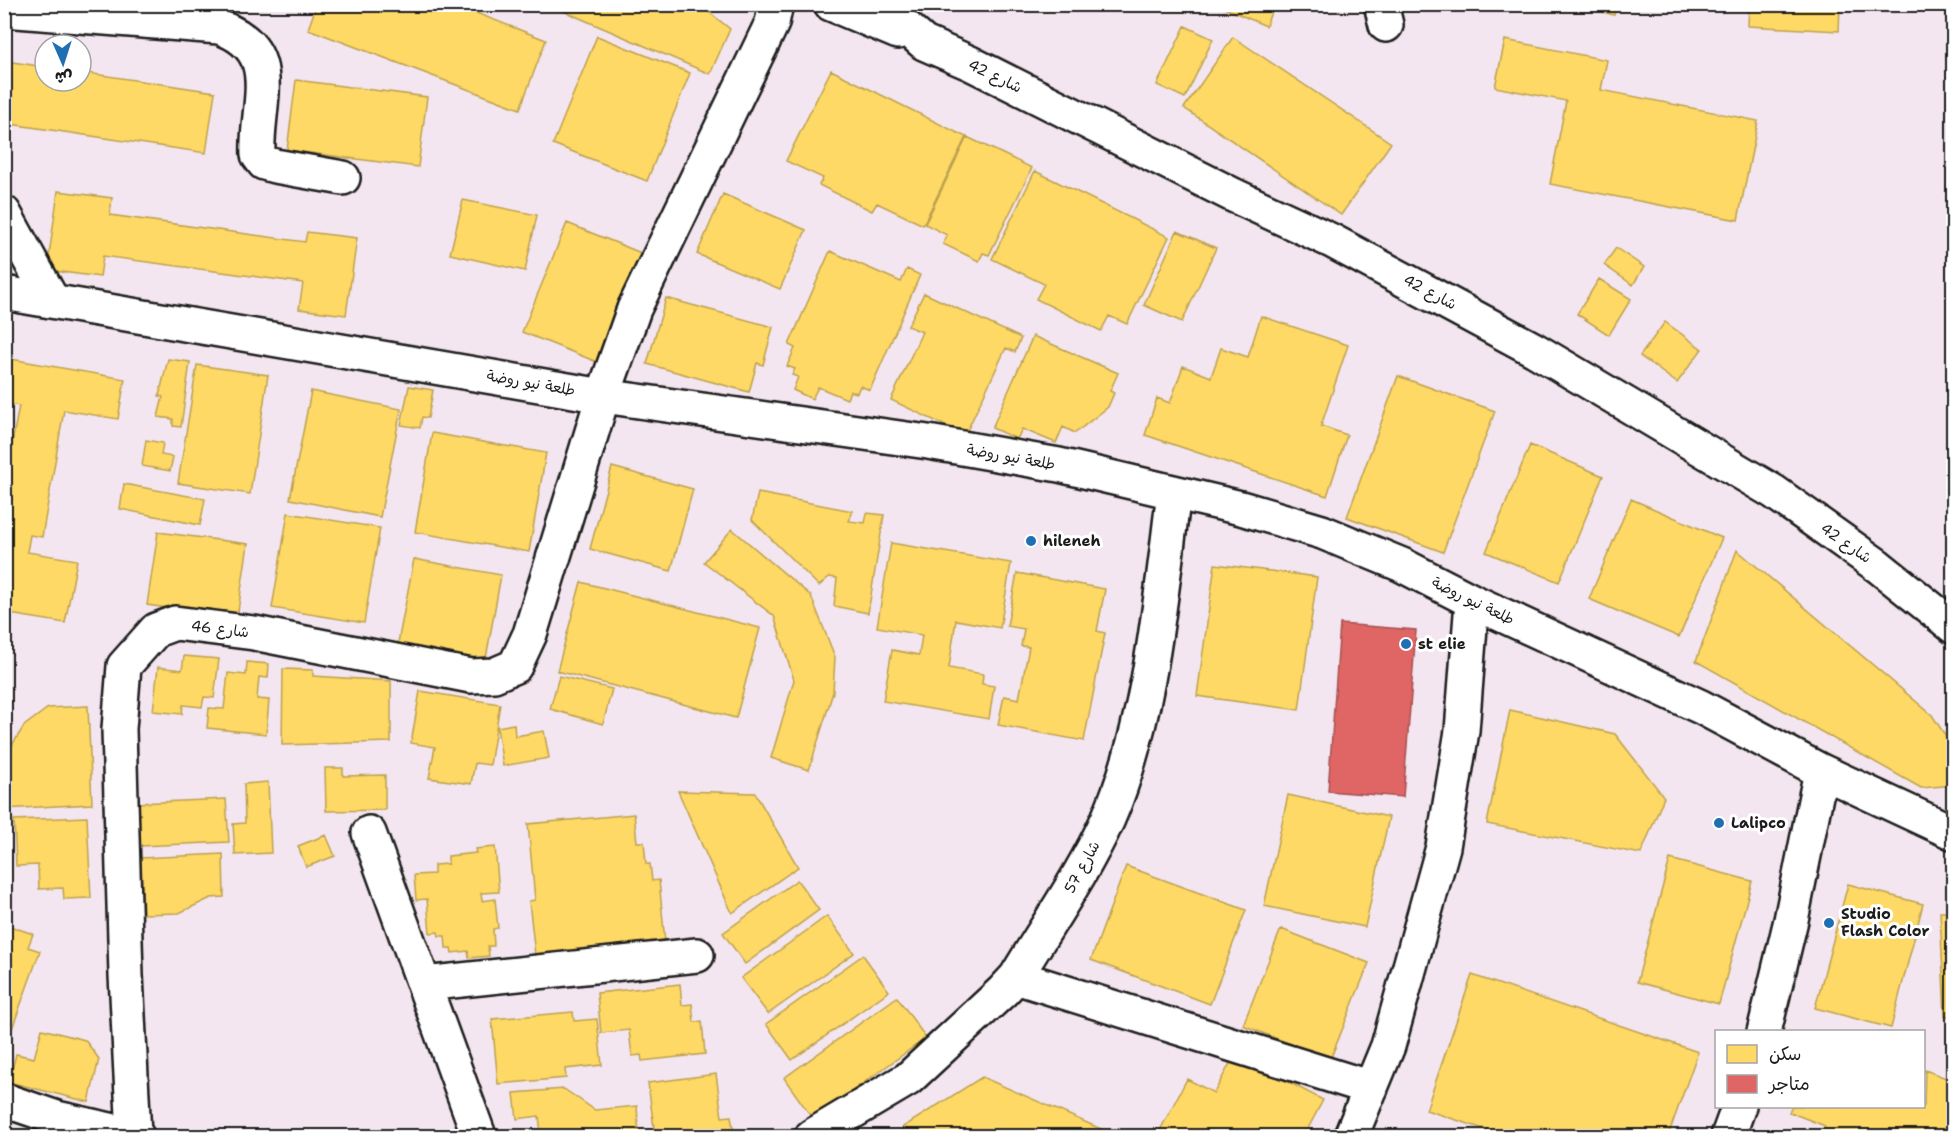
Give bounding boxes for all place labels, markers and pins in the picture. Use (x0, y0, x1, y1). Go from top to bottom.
place label: hileneh (1043, 531, 1101, 551)
marker: hileneh (1024, 534, 1038, 548)
place label: st elie (1418, 634, 1466, 654)
marker: st elie (1399, 637, 1413, 651)
place label: Lalipco (1731, 813, 1786, 833)
marker: Lalipco (1712, 816, 1726, 830)
place label: Studio Flash Color (1841, 904, 1930, 941)
marker: Studio Flash Color (1822, 916, 1836, 930)

